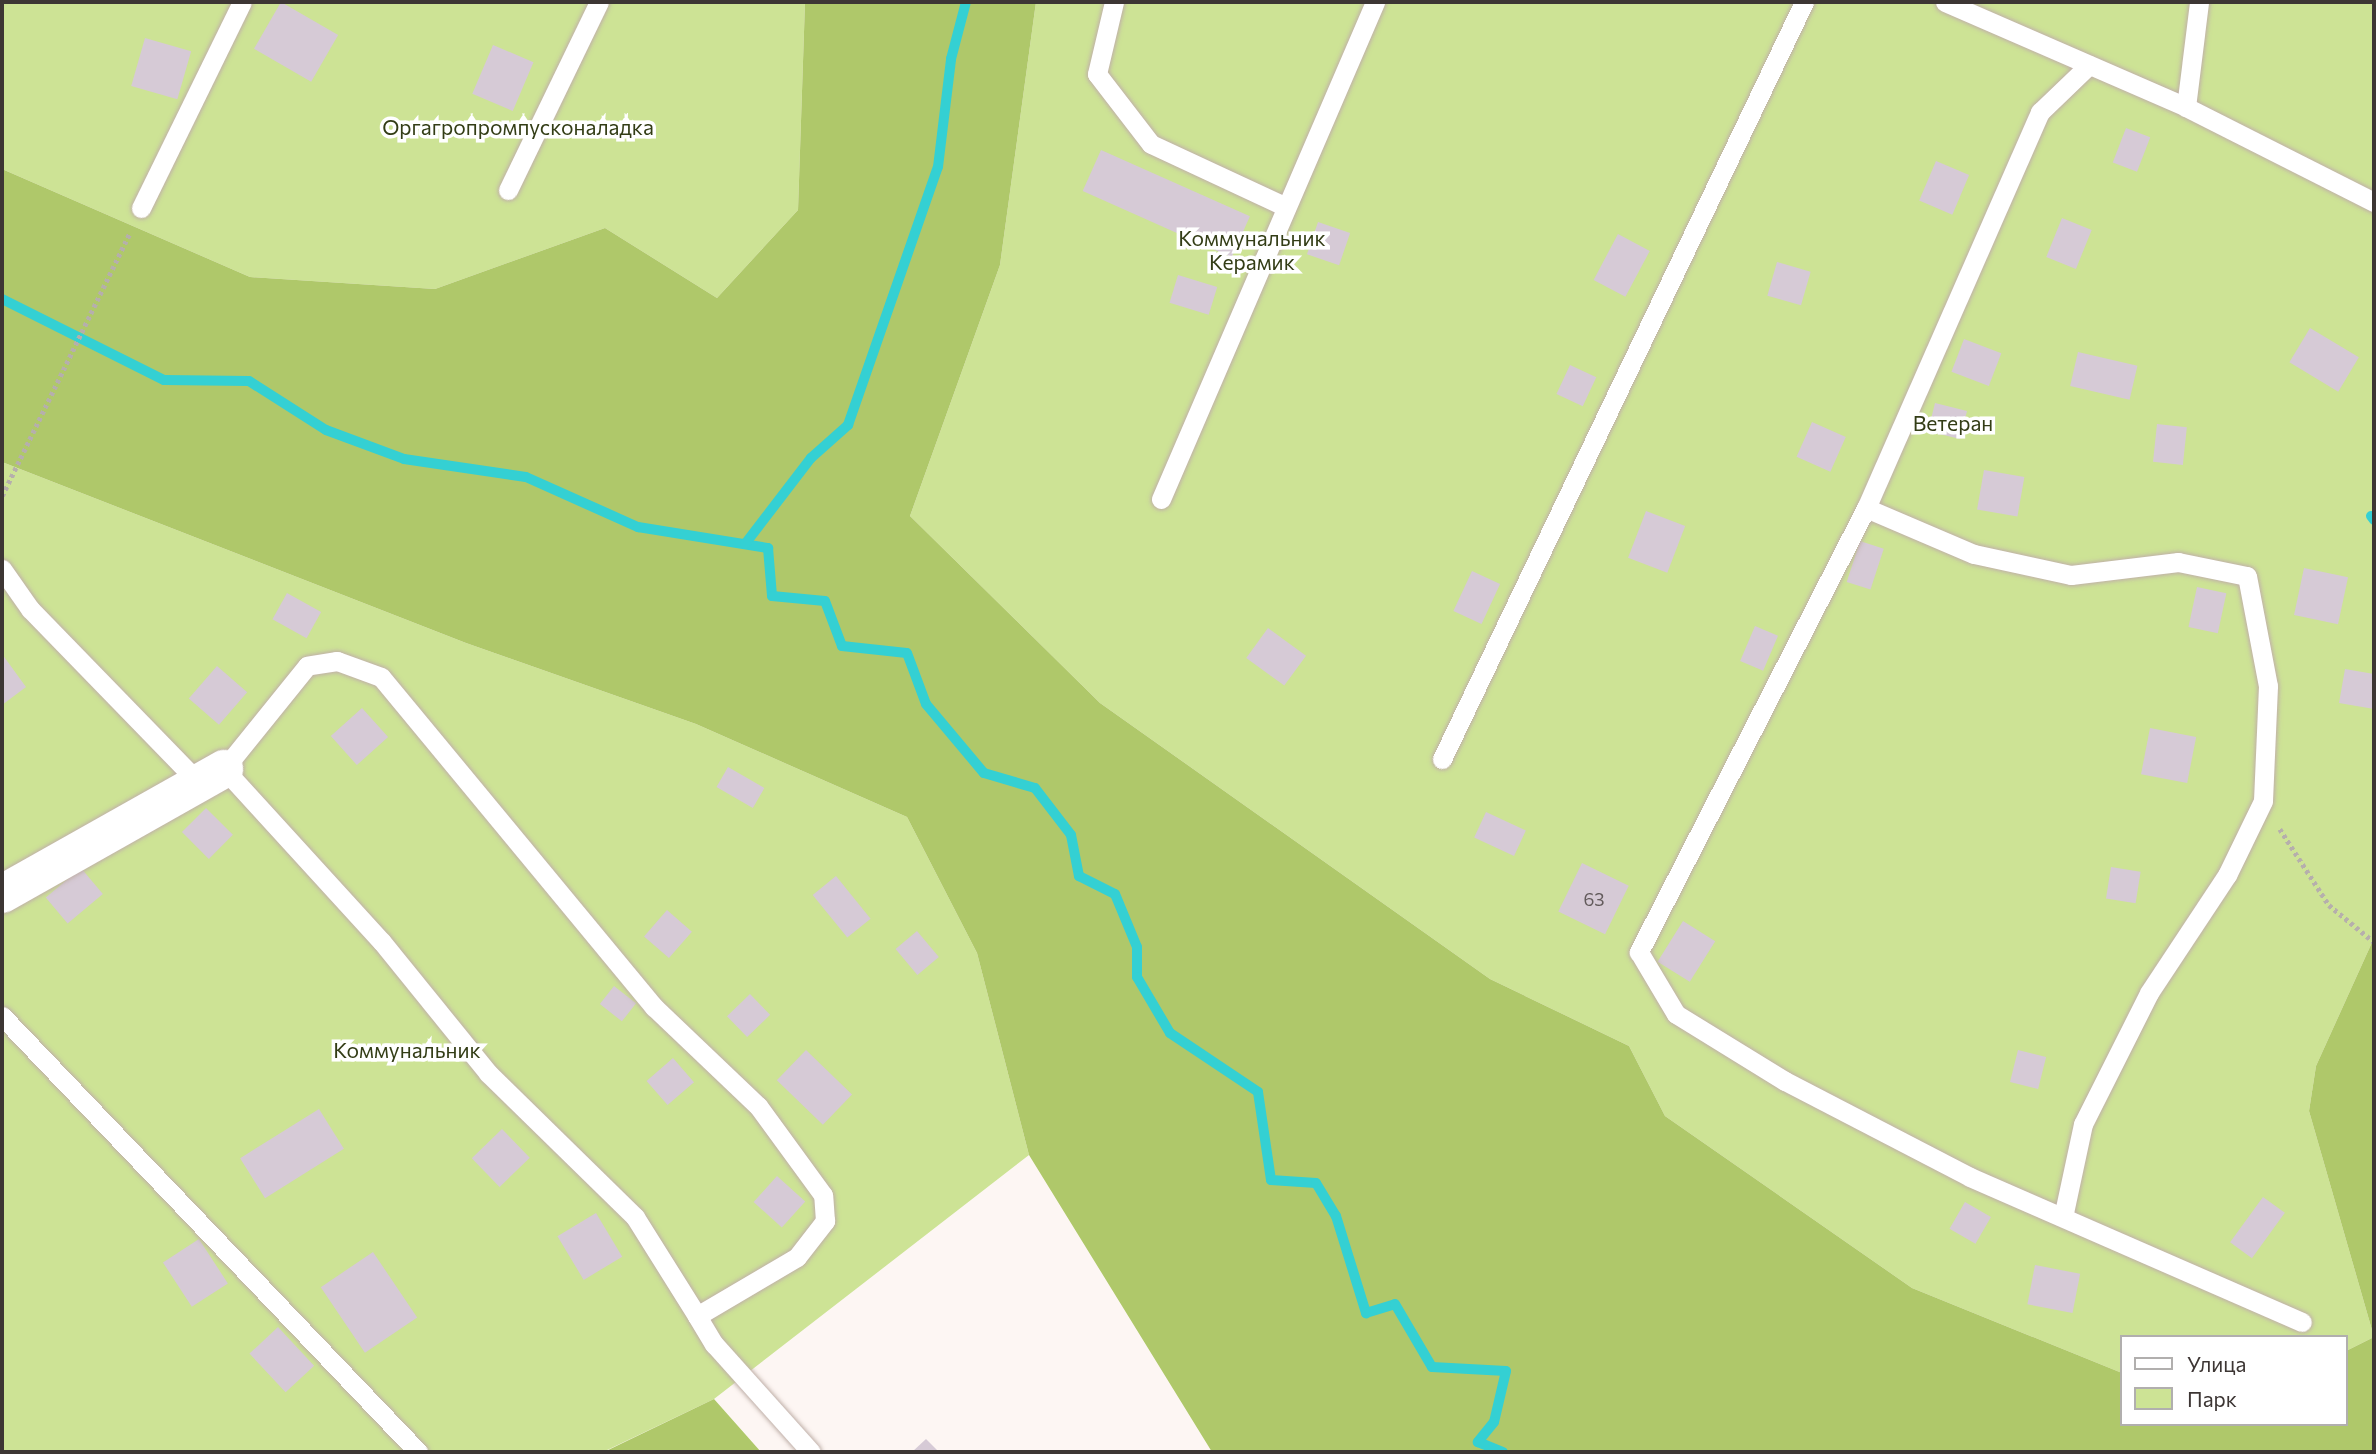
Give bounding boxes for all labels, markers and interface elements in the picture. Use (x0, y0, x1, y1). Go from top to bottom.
park label: Оргагропромпусконаладка (382, 114, 654, 140)
park label: Коммунальник Керамик (1178, 225, 1326, 275)
park label: Ветеран (1913, 410, 1993, 436)
house number: 63 (1583, 888, 1605, 910)
park label: Коммунальник (333, 1037, 481, 1063)
legend (2120, 1335, 2348, 1426)
text: Улица (2187, 1351, 2246, 1376)
text: Парк (2187, 1386, 2237, 1411)

